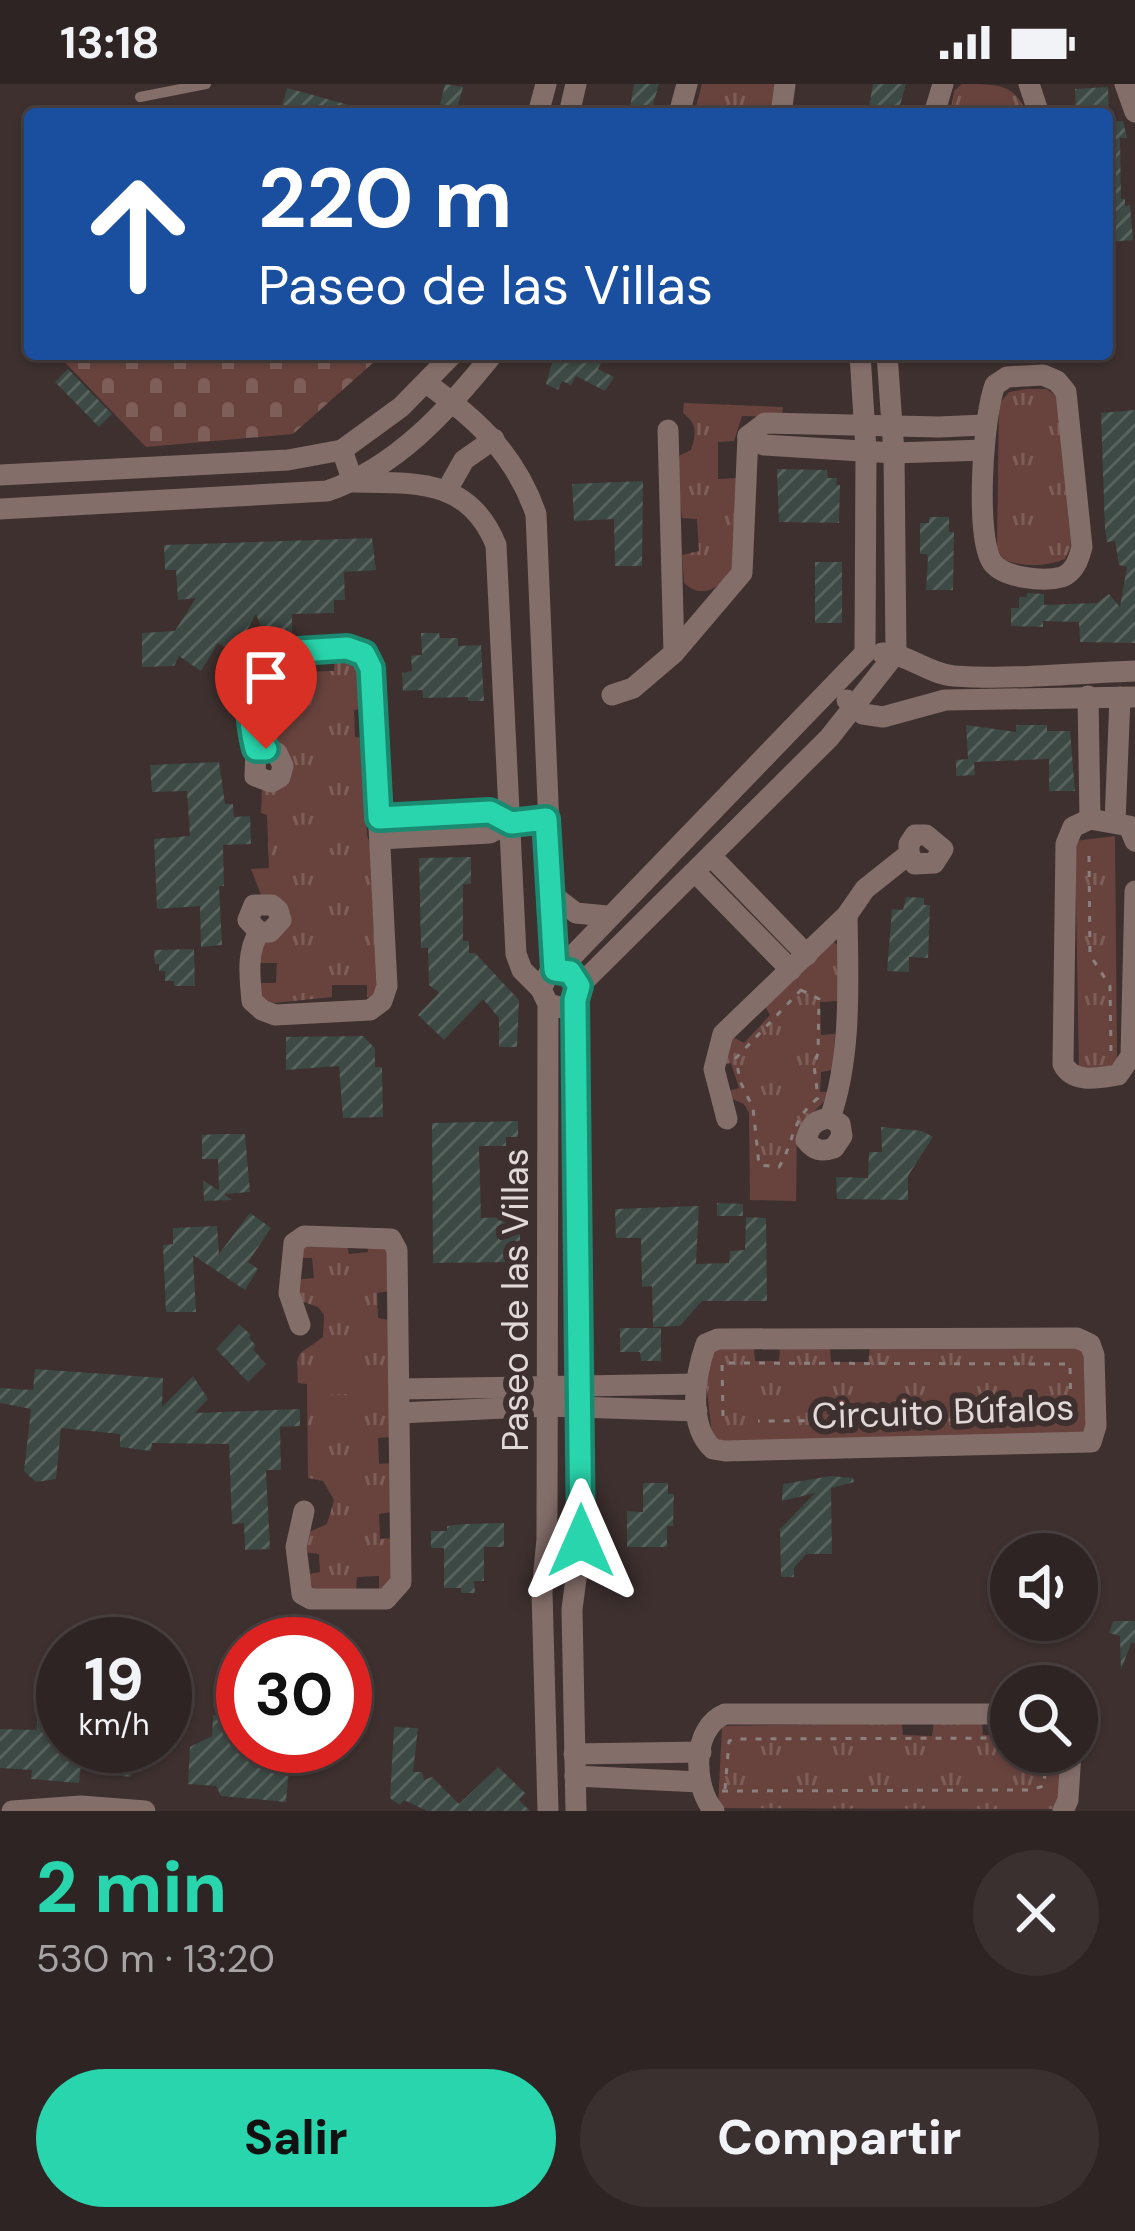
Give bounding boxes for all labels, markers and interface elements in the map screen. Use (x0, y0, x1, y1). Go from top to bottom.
text: 13:18 (60, 13, 160, 72)
text: 220 m (258, 144, 513, 253)
icon: ahead (60, 156, 216, 312)
text: Paseo de las Villas (258, 250, 713, 321)
pin (215, 626, 317, 749)
icon: arrive (233, 644, 299, 710)
street label: Paseo de las Villas (492, 1148, 539, 1452)
street label: Circuito Búfalos (811, 1383, 1075, 1440)
position arrow (518, 1478, 644, 1604)
map controls (990, 1533, 1098, 1773)
button: sound (990, 1533, 1098, 1641)
speed limit sign: 30 (216, 1617, 372, 1773)
text: 19 (84, 1640, 144, 1719)
button: search (990, 1665, 1098, 1773)
text: km/h (79, 1705, 149, 1744)
text: 2 min (36, 1841, 227, 1934)
button: close (973, 1850, 1099, 1976)
text: 530 m · 13:20 (36, 1933, 275, 1984)
button: Salir (36, 2069, 556, 2207)
button: Compartir (580, 2069, 1099, 2207)

